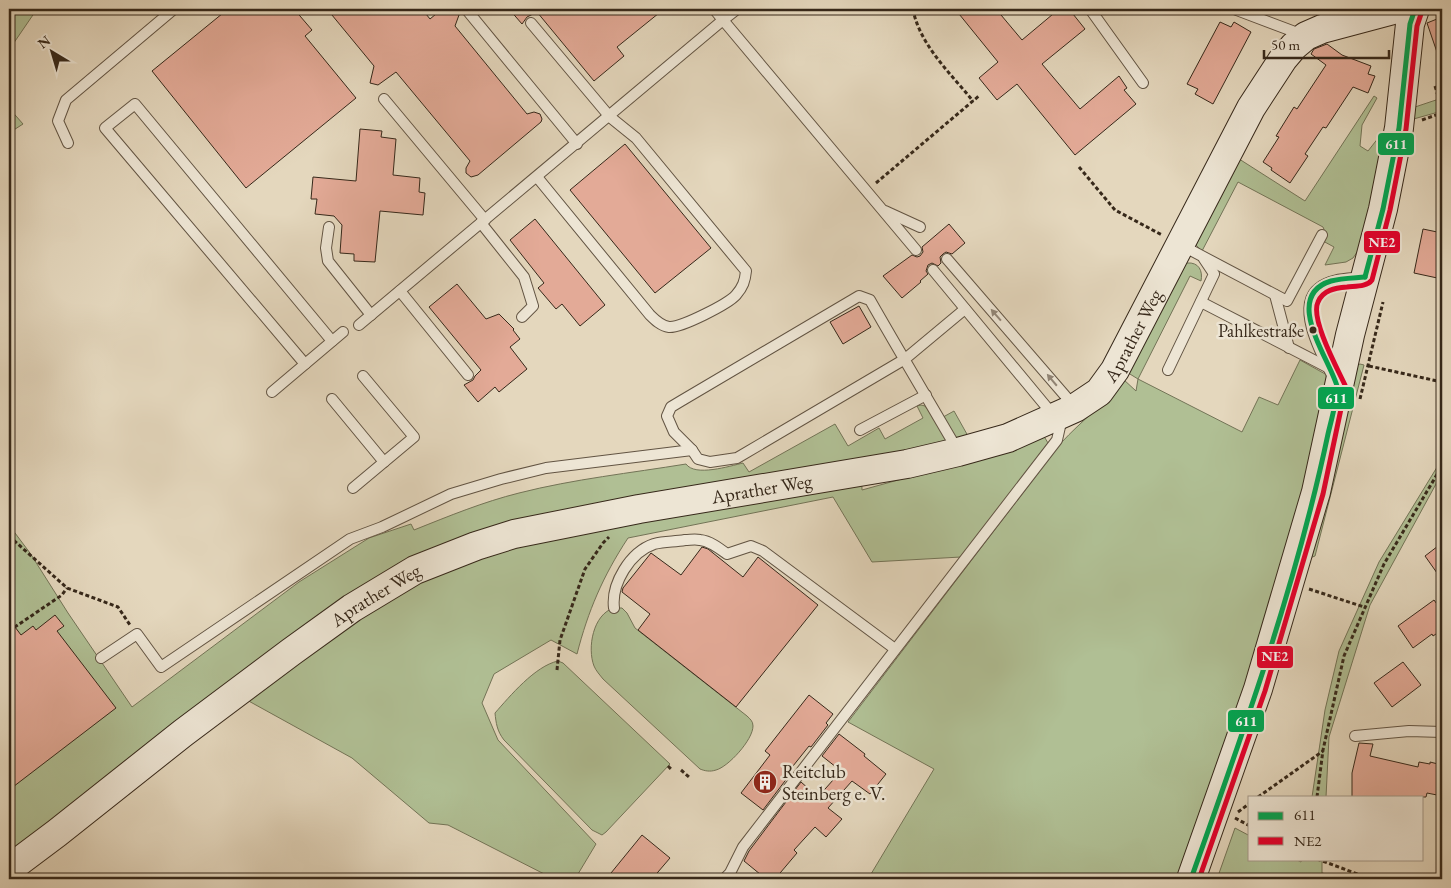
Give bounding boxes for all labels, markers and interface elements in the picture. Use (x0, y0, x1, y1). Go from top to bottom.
north arrow (28, 28, 78, 78)
scale bar (1264, 28, 1388, 60)
text: N (34, 31, 55, 52)
text: 50 m (1271, 35, 1300, 54)
line badge: 611 (1377, 132, 1415, 156)
text: 611 (1385, 135, 1407, 153)
line badge: NE2 (1363, 230, 1401, 254)
text: NE2 (1369, 233, 1396, 251)
street label: Aprather Weg (1098, 284, 1168, 388)
one-way arrow (990, 310, 1002, 322)
place label: Pahlkestraße (1218, 319, 1304, 342)
marker: Pahlkestraße (1308, 325, 1318, 335)
one-way arrow (1046, 374, 1057, 387)
line badge: 611 (1317, 386, 1355, 410)
text: 611 (1325, 389, 1347, 407)
street label: Aprather Weg (709, 468, 815, 510)
street label: Aprather Weg (325, 557, 426, 633)
line badge: NE2 (1256, 645, 1294, 669)
text: NE2 (1262, 647, 1289, 665)
line badge: 611 (1227, 709, 1265, 733)
text: 611 (1235, 712, 1257, 730)
place label: Reitclub Steinberg e. V. (782, 759, 885, 806)
building icon: Reitclub Steinberg e. V. (752, 769, 778, 795)
legend (1248, 796, 1424, 860)
text: 611 (1294, 805, 1316, 824)
text: NE2 (1294, 831, 1322, 850)

